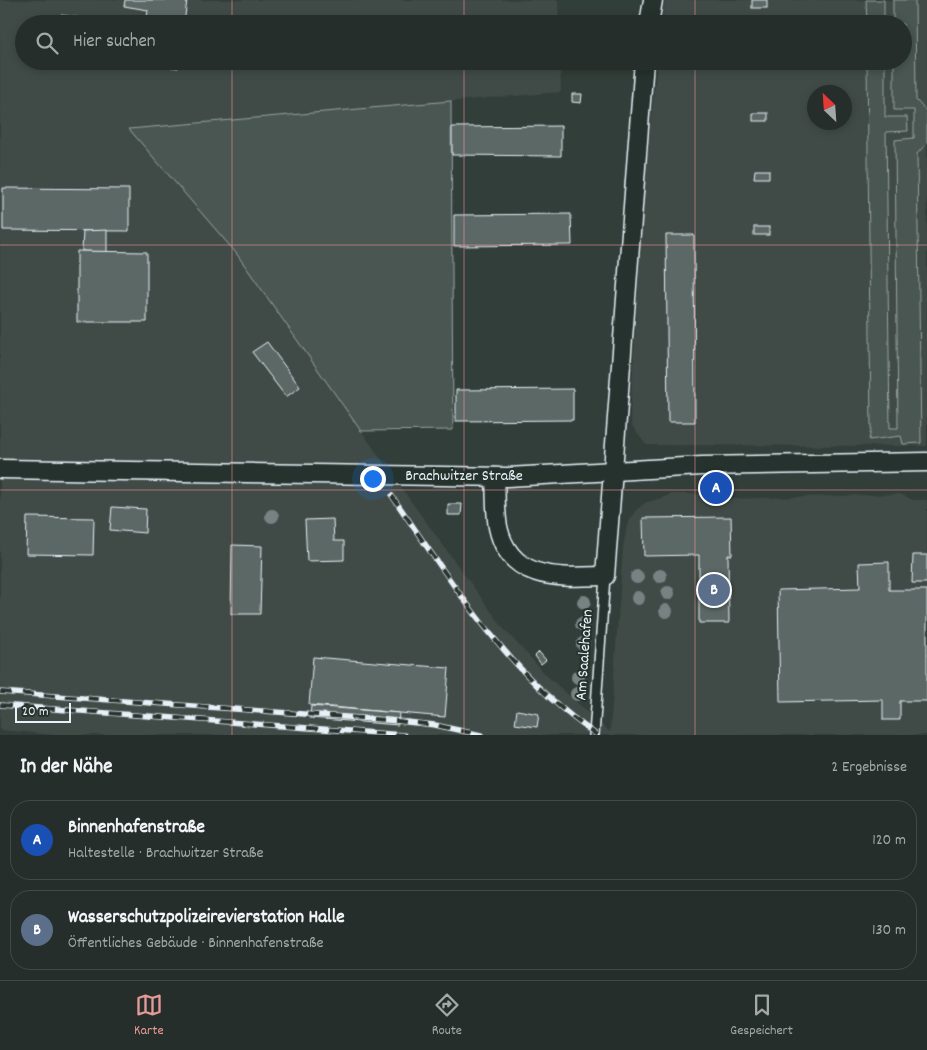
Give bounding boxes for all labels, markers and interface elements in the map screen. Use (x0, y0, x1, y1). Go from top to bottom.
search box (15, 15, 912, 70)
icon: search (33, 29, 61, 57)
text: Hier suchen (73, 29, 156, 56)
north arrow (807, 85, 852, 130)
street label: Brachwitzer Straße (405, 465, 523, 488)
your location (360, 466, 386, 492)
pin: A (700, 469, 732, 507)
pin: B (698, 571, 730, 609)
street label: Am Saalehafen (570, 609, 600, 701)
scale bar (15, 700, 71, 723)
text: 20 m (22, 702, 49, 722)
text: In der Nähe (20, 753, 112, 783)
text: 2 Ergebnisse (831, 756, 907, 779)
text: Binnenhafenstraße (68, 815, 205, 842)
text: A (33, 829, 41, 852)
text: 120 m (872, 829, 906, 852)
text: Haltestelle · Brachwitzer Straße (68, 842, 263, 865)
text: Wasserschutzpolizeirevierstation Halle (68, 905, 345, 932)
text: B (33, 919, 41, 942)
text: 130 m (872, 919, 906, 942)
text: Öffentliches Gebäude · Binnenhafenstraße (68, 932, 324, 955)
tab: Karte (134, 991, 164, 1041)
tab: Route (432, 991, 462, 1041)
tab: Gespeichert (730, 991, 793, 1041)

